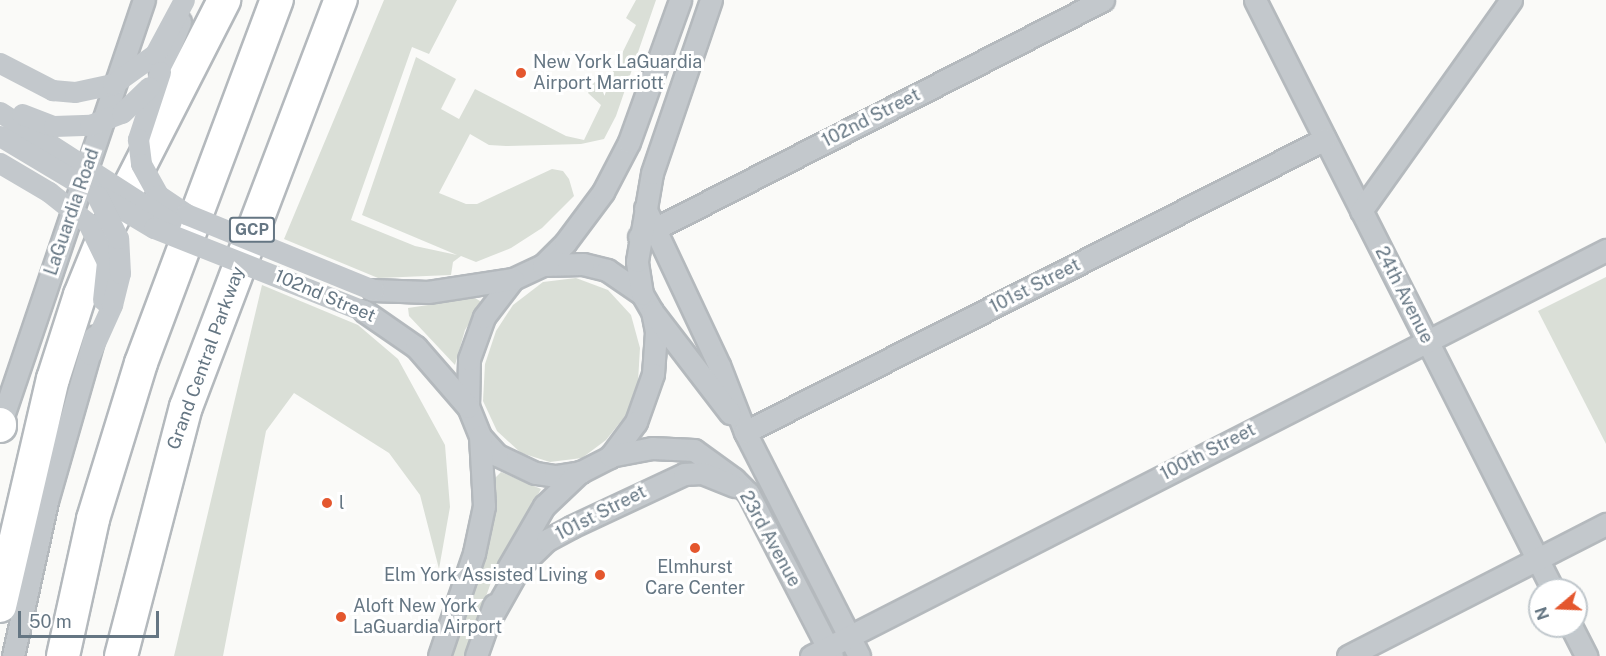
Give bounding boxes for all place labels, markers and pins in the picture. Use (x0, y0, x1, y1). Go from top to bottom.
place label: New York LaGuardia Airport Marriott (533, 52, 702, 94)
marker: New York LaGuardia Airport Marriott (514, 66, 528, 80)
place label: l (339, 492, 344, 514)
marker: l (320, 496, 334, 510)
marker: Elmhurst Care Center (688, 541, 702, 555)
place label: Elmhurst Care Center (645, 557, 745, 600)
place label: Elm York Assisted Living (384, 564, 588, 586)
marker: Elm York Assisted Living (593, 568, 607, 582)
place label: Aloft New York LaGuardia Airport (353, 596, 502, 638)
marker: Aloft New York LaGuardia Airport (334, 610, 348, 624)

